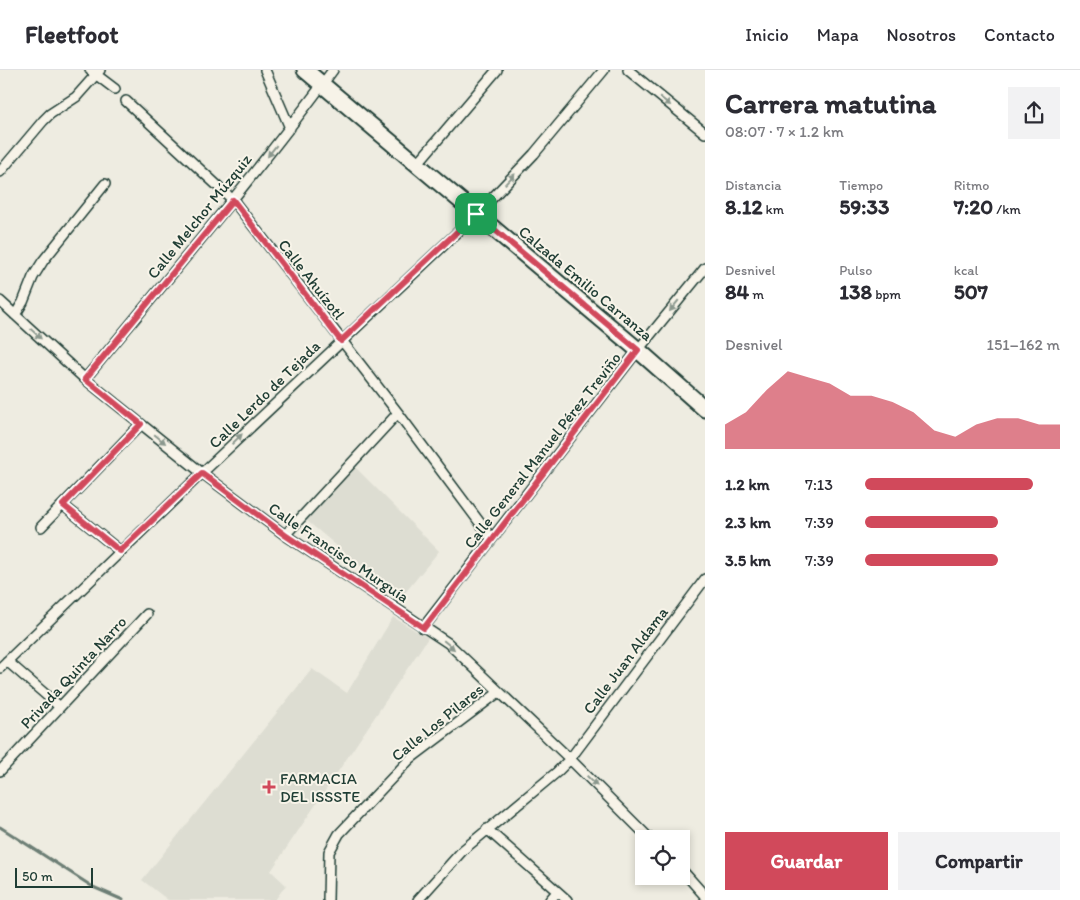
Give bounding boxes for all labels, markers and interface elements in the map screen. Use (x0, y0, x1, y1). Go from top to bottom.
text: Fleetfoot (25, 20, 118, 49)
text: Inicio (745, 24, 789, 46)
text: Mapa (817, 24, 859, 46)
text: Nosotros (887, 24, 956, 46)
text: Contacto (984, 24, 1055, 46)
text: Carrera matutina (725, 86, 936, 120)
button: share (1008, 87, 1060, 139)
one-way arrow (659, 95, 672, 106)
text: 08:07 · 7 × 1.2 km (725, 122, 844, 141)
one-way arrow (266, 144, 277, 157)
street label: Calle Melchor Múzquiz (143, 150, 256, 283)
one-way arrow (504, 173, 516, 185)
text: Distancia (725, 177, 782, 194)
text: Tiempo (839, 177, 883, 194)
text: Ritmo (954, 177, 989, 194)
pin (455, 193, 497, 235)
text: 8.12 (725, 194, 762, 219)
text: 59:33 (839, 194, 889, 219)
text: 7:20 (954, 194, 993, 219)
icon: arrive (462, 200, 490, 228)
text: km (762, 201, 784, 218)
text: /km (993, 201, 1021, 218)
street label: Calzada Emilio Carranza (515, 222, 657, 345)
street label: Calle Ahuízotl (274, 235, 349, 324)
text: Desnivel (725, 262, 775, 279)
text: Pulso (839, 262, 872, 279)
text: kcal (954, 262, 979, 279)
text: 84 (725, 279, 749, 304)
text: 138 (839, 279, 872, 304)
text: 507 (954, 279, 988, 304)
text: m (749, 286, 764, 303)
text: bpm (872, 286, 901, 303)
one-way arrow (669, 299, 680, 312)
one-way arrow (29, 328, 41, 340)
text: Desnivel (725, 335, 783, 354)
text: 151–162 m (986, 335, 1060, 354)
street label: Calle Lerdo de Tejada (205, 336, 324, 452)
street label: Calle General Manuel Pérez Treviño (460, 348, 625, 552)
one-way arrow (231, 433, 243, 445)
one-way arrow (153, 434, 167, 444)
text: 1.2 km (725, 475, 770, 494)
text: 7:13 (805, 475, 833, 494)
street label: Calle Francisco Murguía (265, 498, 413, 607)
text: 2.3 km (725, 513, 771, 532)
text: 7:39 (805, 513, 834, 532)
text: 3.5 km (725, 551, 771, 570)
text: 7:39 (805, 551, 834, 570)
street label: Calle Juan Aldama (579, 602, 672, 718)
street label: Privada Quinta Narro (16, 612, 130, 733)
one-way arrow (442, 639, 455, 650)
street label: Calle Los Pilares (388, 680, 487, 765)
place label: FARMACIA DEL ISSSTE (280, 769, 360, 806)
one-way arrow (585, 775, 597, 787)
marker: FARMACIA DEL ISSSTE (262, 780, 276, 794)
map controls (635, 830, 690, 885)
button: locate (635, 830, 690, 885)
button: Guardar (725, 832, 888, 890)
button: Compartir (898, 832, 1060, 890)
scale bar (15, 865, 92, 888)
text: 50 m (22, 868, 53, 885)

